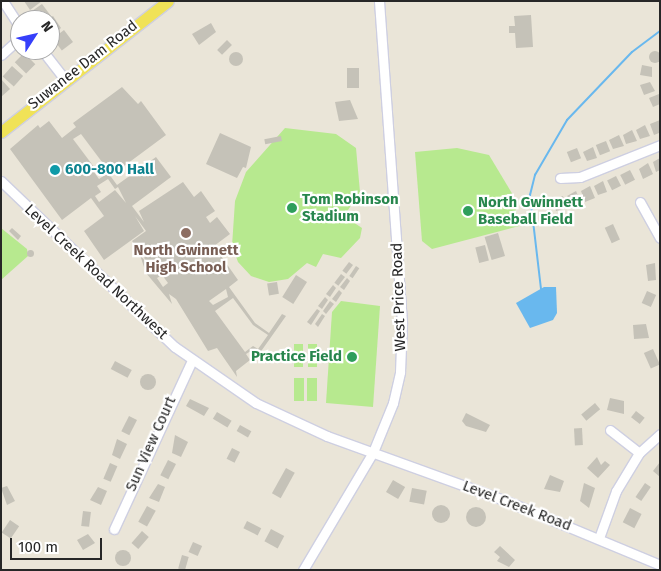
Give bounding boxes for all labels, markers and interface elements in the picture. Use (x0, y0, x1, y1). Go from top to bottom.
north arrow (10, 10, 60, 60)
street label: Suwanee Dam Road (25, 17, 141, 113)
text: N (37, 18, 57, 35)
place label: 600-800 Hall (65, 161, 154, 179)
marker: 600-800 Hall (49, 164, 61, 176)
place label: Tom Robinson Stadium (302, 190, 399, 225)
place label: North Gwinnett Baseball Field (478, 193, 583, 228)
street label: Level Creek Road Northwest (21, 201, 171, 343)
marker: Tom Robinson Stadium (286, 202, 298, 214)
marker: North Gwinnett Baseball Field (462, 205, 474, 217)
marker: North Gwinnett High School (180, 227, 192, 239)
place label: North Gwinnett High School (133, 241, 239, 276)
street label: West Price Road (388, 242, 410, 352)
place label: Practice Field (251, 348, 342, 366)
marker: Practice Field (346, 351, 358, 363)
street label: Sun View Court (122, 394, 180, 494)
street label: Level Creek Road (460, 477, 574, 535)
scale bar (12, 528, 105, 560)
text: 100 m (18, 538, 58, 556)

